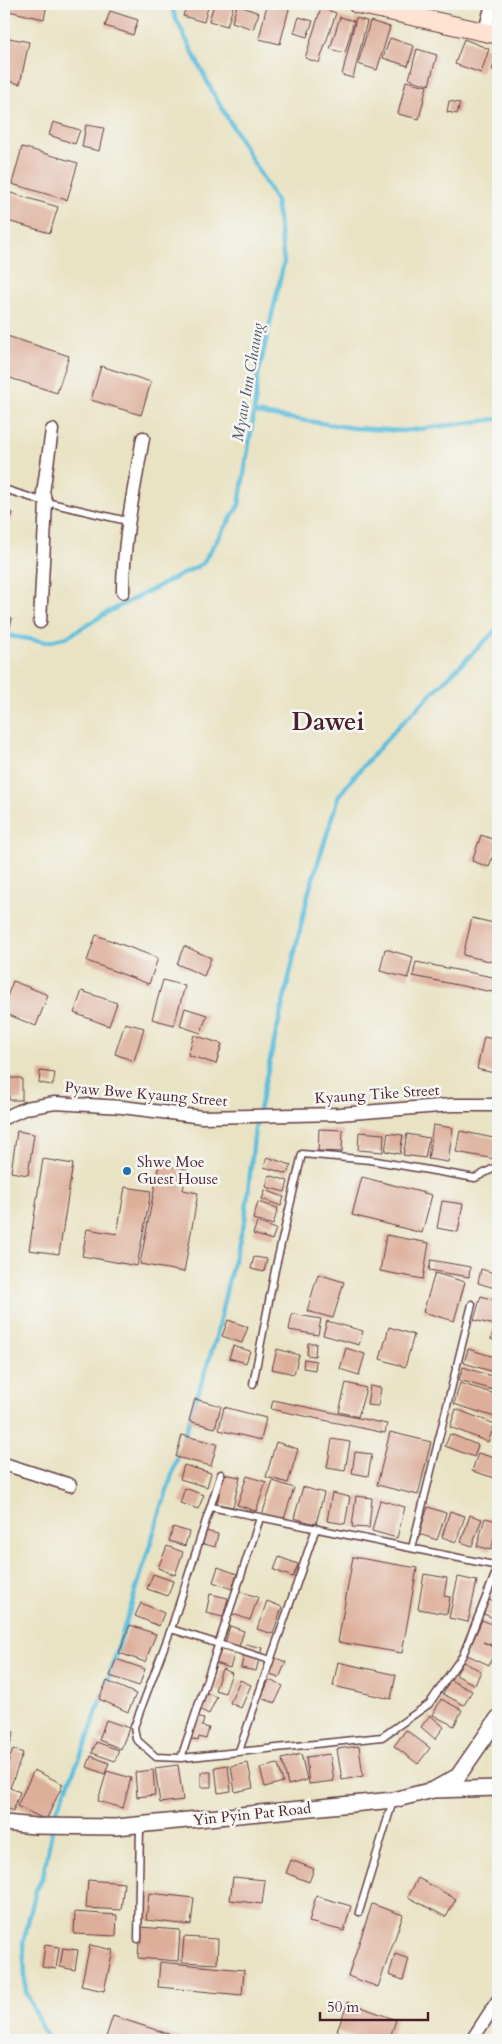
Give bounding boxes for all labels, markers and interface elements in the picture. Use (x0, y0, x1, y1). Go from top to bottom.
water label: Myaw Inn Chaung (227, 320, 269, 443)
district label: Dawei (292, 705, 364, 739)
street label: Pyaw Bwe Kyaung Street (64, 1077, 228, 1111)
street label: Kyaung Tike Street (314, 1080, 440, 1108)
place label: Shwe Moe Guest House (137, 1152, 219, 1189)
marker: Shwe Moe Guest House (121, 1165, 133, 1177)
street label: Yin Pyin Pat Road (192, 1798, 312, 1830)
scale bar (320, 1989, 427, 2021)
text: 50 m (327, 1997, 359, 2017)

